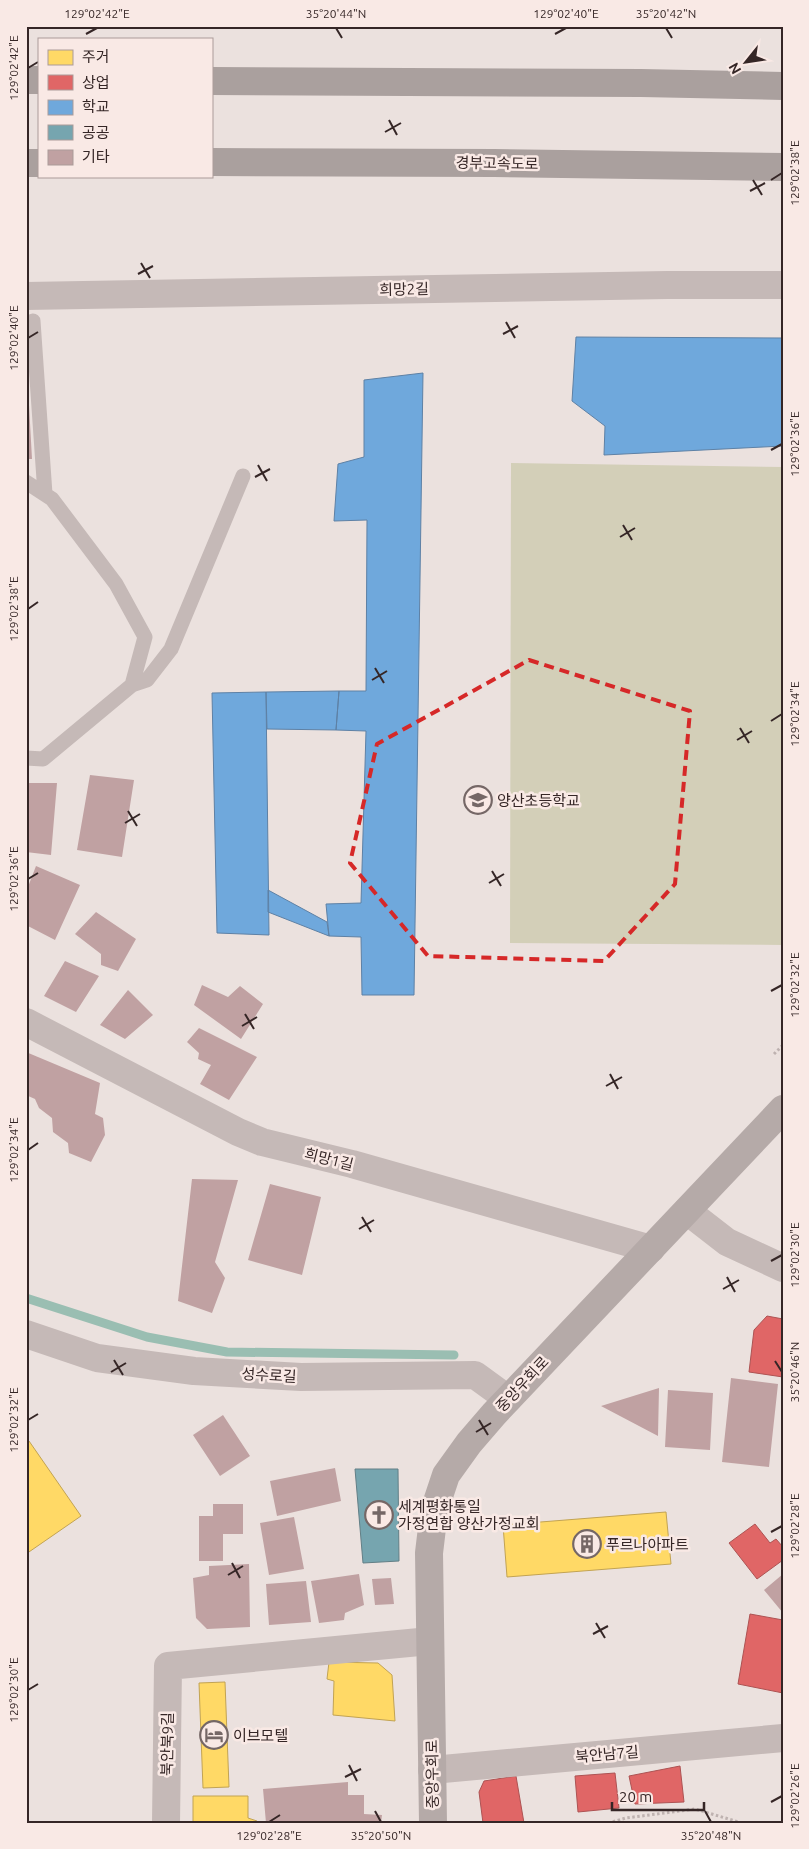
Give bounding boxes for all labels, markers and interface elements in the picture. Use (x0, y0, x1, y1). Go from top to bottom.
text: 129°02'42"E (64, 7, 130, 20)
text: 35°20'44"N (306, 7, 366, 20)
text: 129°02'40"E (533, 7, 599, 20)
text: 35°20'42"N (636, 7, 696, 20)
text: 129°02'42"E (7, 35, 20, 101)
legend (38, 38, 212, 178)
north arrow (722, 38, 772, 88)
text: 주거 (82, 48, 110, 65)
text: N (725, 60, 744, 77)
text: 상업 (82, 74, 110, 91)
text: 학교 (82, 98, 110, 115)
text: 공공 (82, 124, 110, 141)
text: 129°02'38"E (788, 140, 801, 206)
text: 기타 (82, 148, 110, 165)
street label: 경부고속도로 (455, 154, 539, 172)
street label: 희망2길 (379, 280, 429, 298)
text: 129°02'40"E (7, 305, 20, 371)
text: 129°02'36"E (788, 411, 801, 477)
text: 129°02'38"E (7, 576, 20, 642)
text: 129°02'34"E (788, 681, 801, 747)
school or university icon: 양산초등학교 (463, 785, 493, 815)
place label: 양산초등학교 (497, 792, 580, 809)
text: 129°02'36"E (7, 846, 20, 912)
text: 129°02'32"E (788, 952, 801, 1018)
text: 129°02'34"E (7, 1117, 20, 1183)
street label: 희망1길 (303, 1145, 355, 1173)
text: 129°02'30"E (788, 1222, 801, 1288)
text: 35°20'46"N (788, 1342, 801, 1402)
street label: 중앙우회로 (492, 1353, 552, 1415)
street label: 성수로길 (241, 1365, 297, 1385)
text: 129°02'32"E (7, 1387, 20, 1453)
text: 129°02'28"E (788, 1493, 801, 1559)
place label: 세계평화통일 가정연합 양산가정교회 (398, 1498, 539, 1532)
church icon: 세계평화통일 가정연합 양산가정교회 (364, 1500, 394, 1530)
building icon: 푸르나아파트 (572, 1529, 602, 1559)
place label: 푸르나아파트 (606, 1536, 689, 1553)
text: 129°02'30"E (7, 1657, 20, 1723)
street label: 북안북9길 (158, 1712, 176, 1776)
hotel icon: 이브모텔 (199, 1720, 229, 1750)
place label: 이브모텔 (233, 1727, 288, 1744)
street label: 중앙우회로 (423, 1739, 441, 1809)
street label: 북안남7길 (575, 1743, 639, 1765)
text: 129°02'26"E (788, 1763, 801, 1829)
scale bar (612, 1779, 704, 1811)
text: 20 m (619, 1788, 652, 1805)
text: 129°02'28"E (236, 1829, 302, 1842)
text: 35°20'50"N (351, 1829, 411, 1842)
text: 35°20'48"N (681, 1829, 741, 1842)

